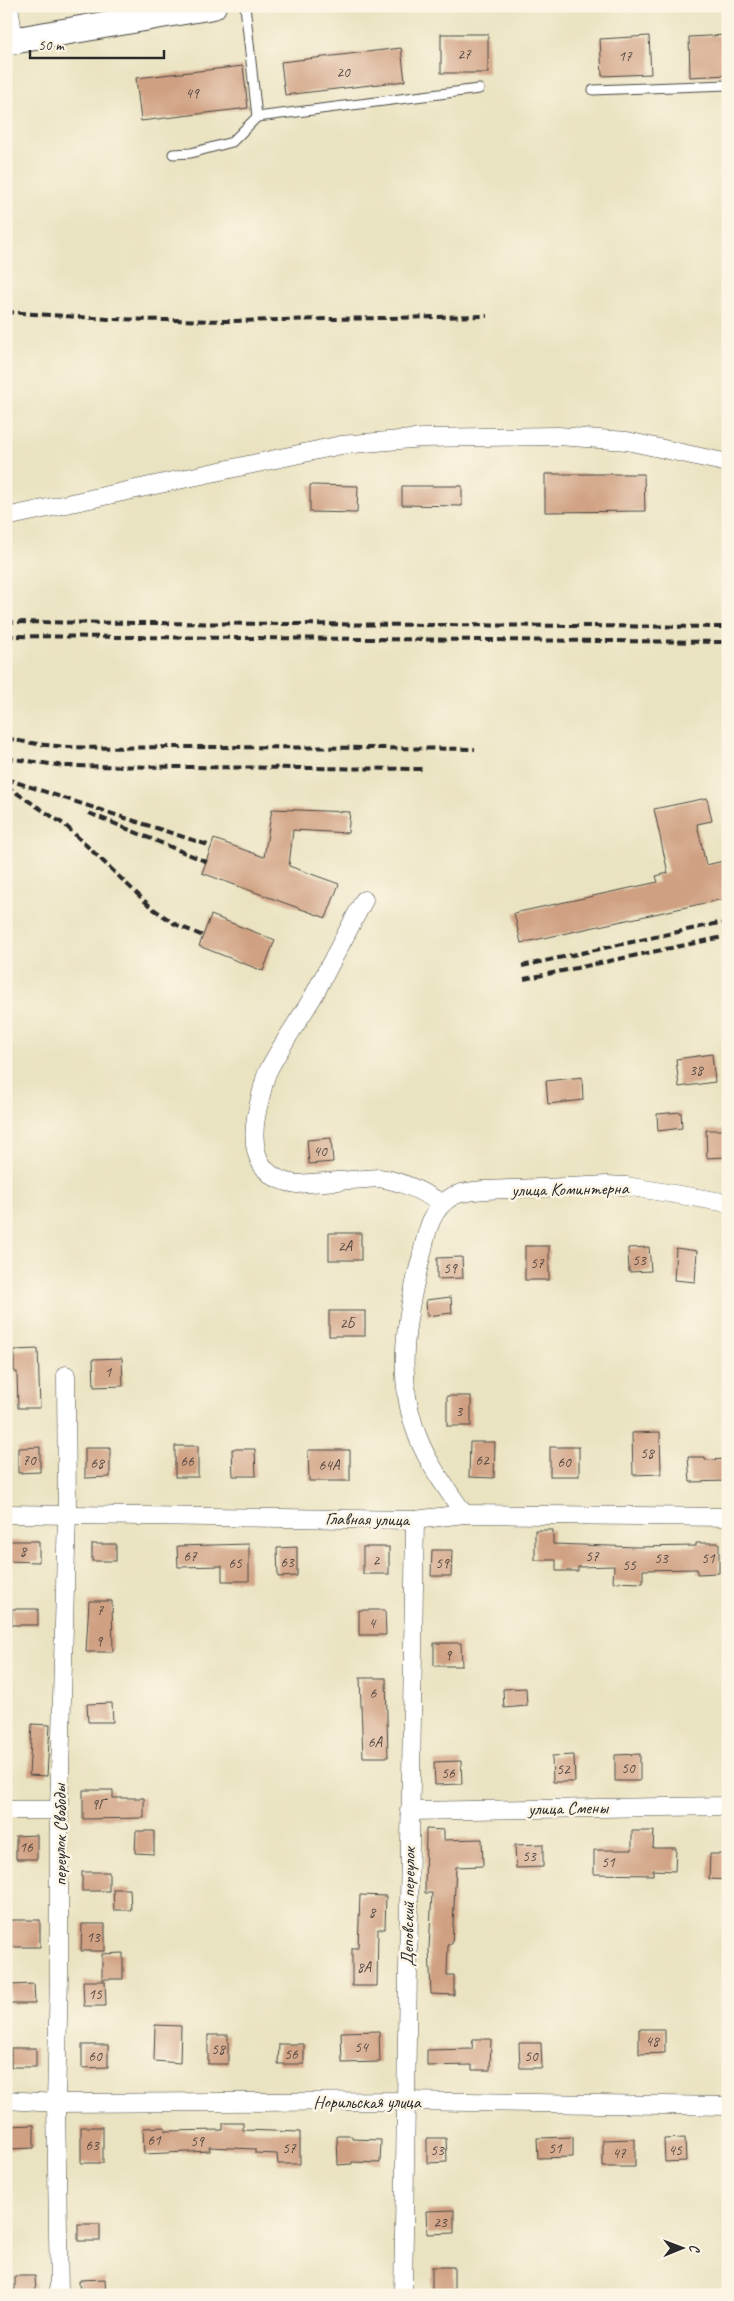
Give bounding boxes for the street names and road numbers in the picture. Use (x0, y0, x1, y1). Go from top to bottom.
street label: улица Коминтерна (510, 1177, 630, 1201)
street label: Главная улица (325, 1507, 411, 1531)
street label: переулок Свободы (49, 1783, 71, 1886)
street label: улица Смены (527, 1796, 610, 1820)
street label: Деповский переулок (396, 1845, 420, 1967)
street label: Норильская улица (313, 2091, 422, 2113)

